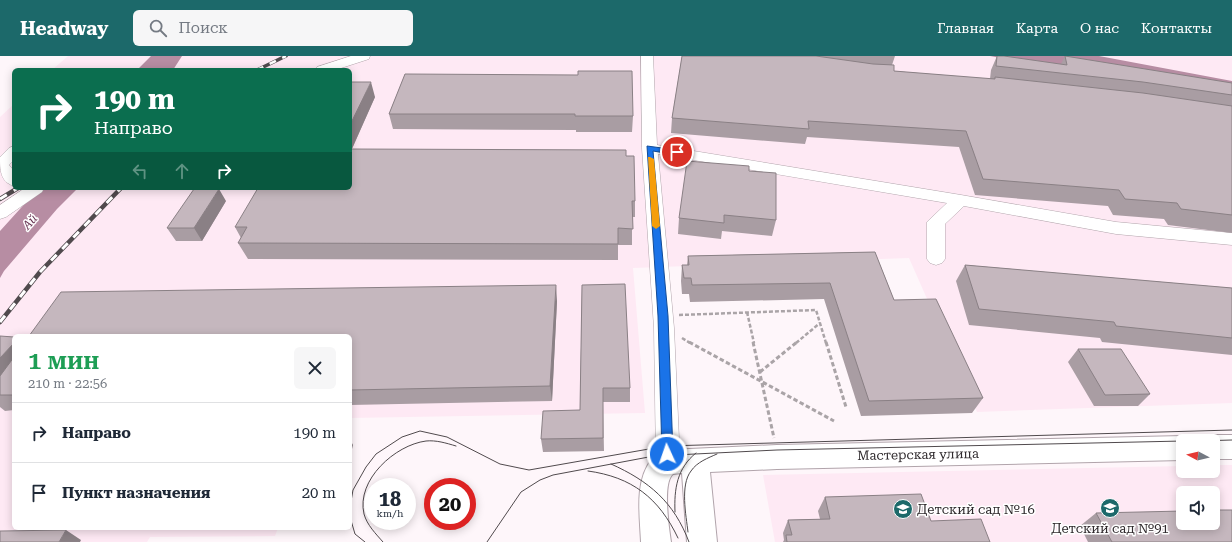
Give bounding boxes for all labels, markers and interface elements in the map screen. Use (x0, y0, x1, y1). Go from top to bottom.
search box (133, 10, 413, 46)
text: Headway (20, 17, 109, 40)
icon: search (147, 17, 169, 39)
text: Поиск (179, 19, 228, 37)
text: Главная (937, 20, 994, 36)
text: Карта (1016, 20, 1058, 36)
text: О нас (1080, 20, 1119, 36)
text: Контакты (1141, 20, 1212, 36)
text: 190 m (94, 83, 175, 116)
icon: right (28, 84, 80, 136)
text: Направо (94, 117, 173, 138)
pin (660, 135, 694, 169)
icon: arrive (666, 141, 688, 163)
icon: left (129, 160, 151, 182)
icon: ahead (171, 160, 193, 182)
icon: right (213, 160, 235, 182)
water label: Ай (19, 212, 40, 233)
text: 1 мин (28, 347, 99, 375)
button: close (294, 347, 336, 389)
text: 210 m · 22:56 (28, 376, 107, 391)
icon: right (28, 422, 50, 444)
text: Направо (62, 424, 131, 442)
text: 190 m (293, 424, 336, 442)
position arrow (646, 433, 688, 475)
north arrow (1176, 434, 1220, 478)
map controls (1176, 434, 1220, 530)
street label: Мастерская улица (857, 446, 979, 463)
speed limit sign: 20 (424, 478, 476, 530)
icon: arrive (28, 482, 50, 504)
text: Пункт назначения (62, 484, 210, 502)
text: 20 m (302, 484, 336, 502)
button: sound (1176, 486, 1220, 530)
text: 18 (379, 487, 401, 511)
school or university icon: Детский сад №91 (1099, 497, 1121, 519)
school or university icon: Детский сад №16 (892, 498, 914, 520)
place label: Детский сад №16 (917, 502, 1035, 517)
text: km/h (377, 508, 403, 519)
place label: Детский сад №91 (1051, 521, 1169, 536)

